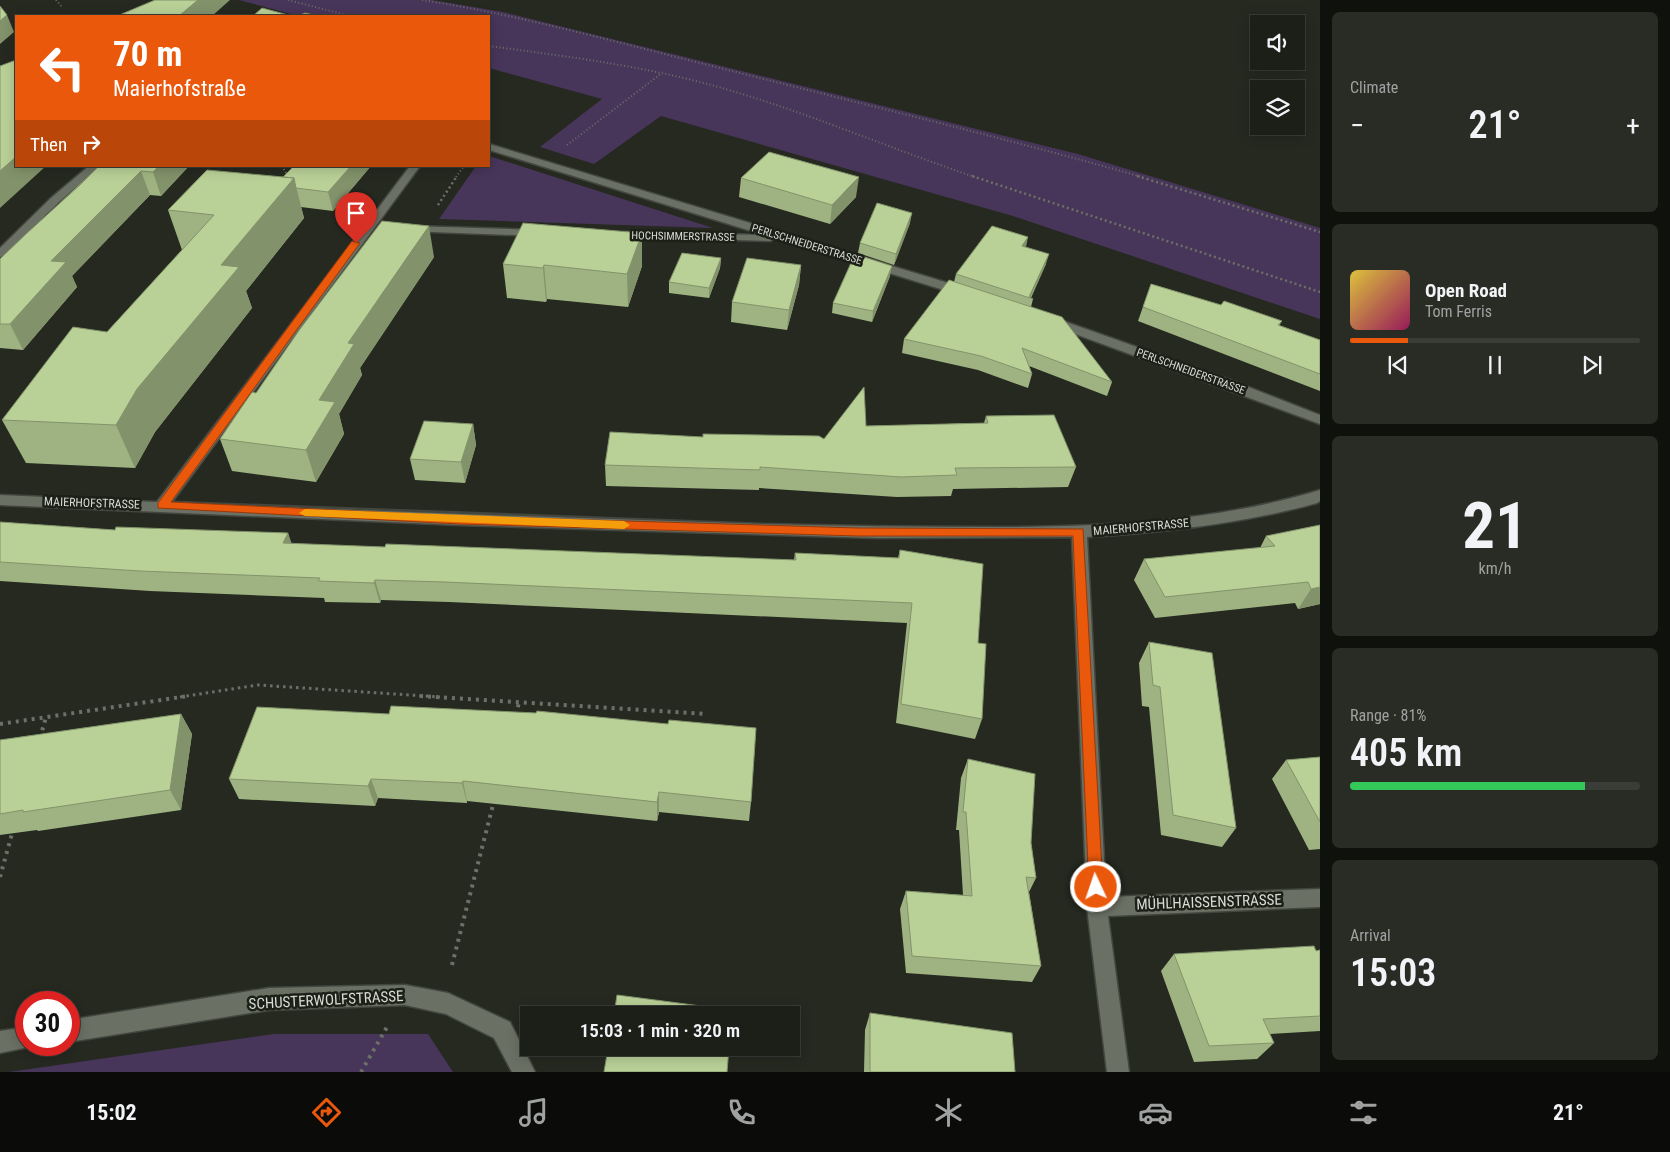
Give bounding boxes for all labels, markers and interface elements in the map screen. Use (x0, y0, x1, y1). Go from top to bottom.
map controls (1250, 15, 1305, 135)
button: sound (1250, 15, 1305, 70)
text: 70 m (113, 34, 182, 75)
icon: left (30, 35, 95, 100)
text: Maierhofstraße (113, 76, 246, 101)
text: Climate (1350, 78, 1398, 97)
button: layers (1250, 80, 1305, 135)
text: 21° (1469, 103, 1521, 147)
text: − (1350, 109, 1364, 142)
text: + (1626, 109, 1640, 142)
icon: right (77, 130, 105, 158)
text: Then (30, 133, 67, 156)
pin (335, 192, 377, 243)
icon: arrive (342, 199, 370, 227)
street label: PERLSCHNEIDERSTRASSE (750, 222, 864, 268)
street label: HOCHSIMMERSTRASSE (631, 229, 735, 244)
text: Open Road (1425, 279, 1507, 302)
text: Tom Ferris (1425, 302, 1492, 321)
street label: PERLSCHNEIDERSTRASSE (1135, 346, 1247, 397)
icon: previous (1384, 351, 1412, 379)
icon: pause (1481, 351, 1509, 379)
icon: next (1578, 351, 1606, 379)
text: 21 (1462, 488, 1528, 564)
street label: MAIERHOFSTRASSE (44, 494, 140, 512)
street label: MAIERHOFSTRASSE (1093, 516, 1189, 538)
text: km/h (1479, 559, 1511, 578)
text: Range · 81% (1350, 706, 1426, 725)
text: 405 km (1350, 731, 1462, 775)
position arrow (1069, 860, 1121, 912)
street label: MÜHLHAISSENSTRASSE (1136, 890, 1282, 914)
text: Arrival (1350, 926, 1391, 945)
text: 15:03 (1350, 951, 1436, 995)
street label: SCHUSTERWOLFSTRASSE (248, 987, 404, 1013)
speed limit sign: 30 (15, 991, 80, 1056)
text: 15:03 · 1 min · 320 m (580, 1019, 740, 1042)
icon: directions (309, 1095, 344, 1130)
icon: music (516, 1095, 551, 1130)
icon: phone (724, 1095, 759, 1130)
icon: climate (931, 1095, 966, 1130)
icon: car (1138, 1095, 1173, 1130)
icon: filters (1346, 1095, 1381, 1130)
text: 15:02 (86, 1100, 137, 1125)
text: 21° (1553, 1100, 1584, 1125)

